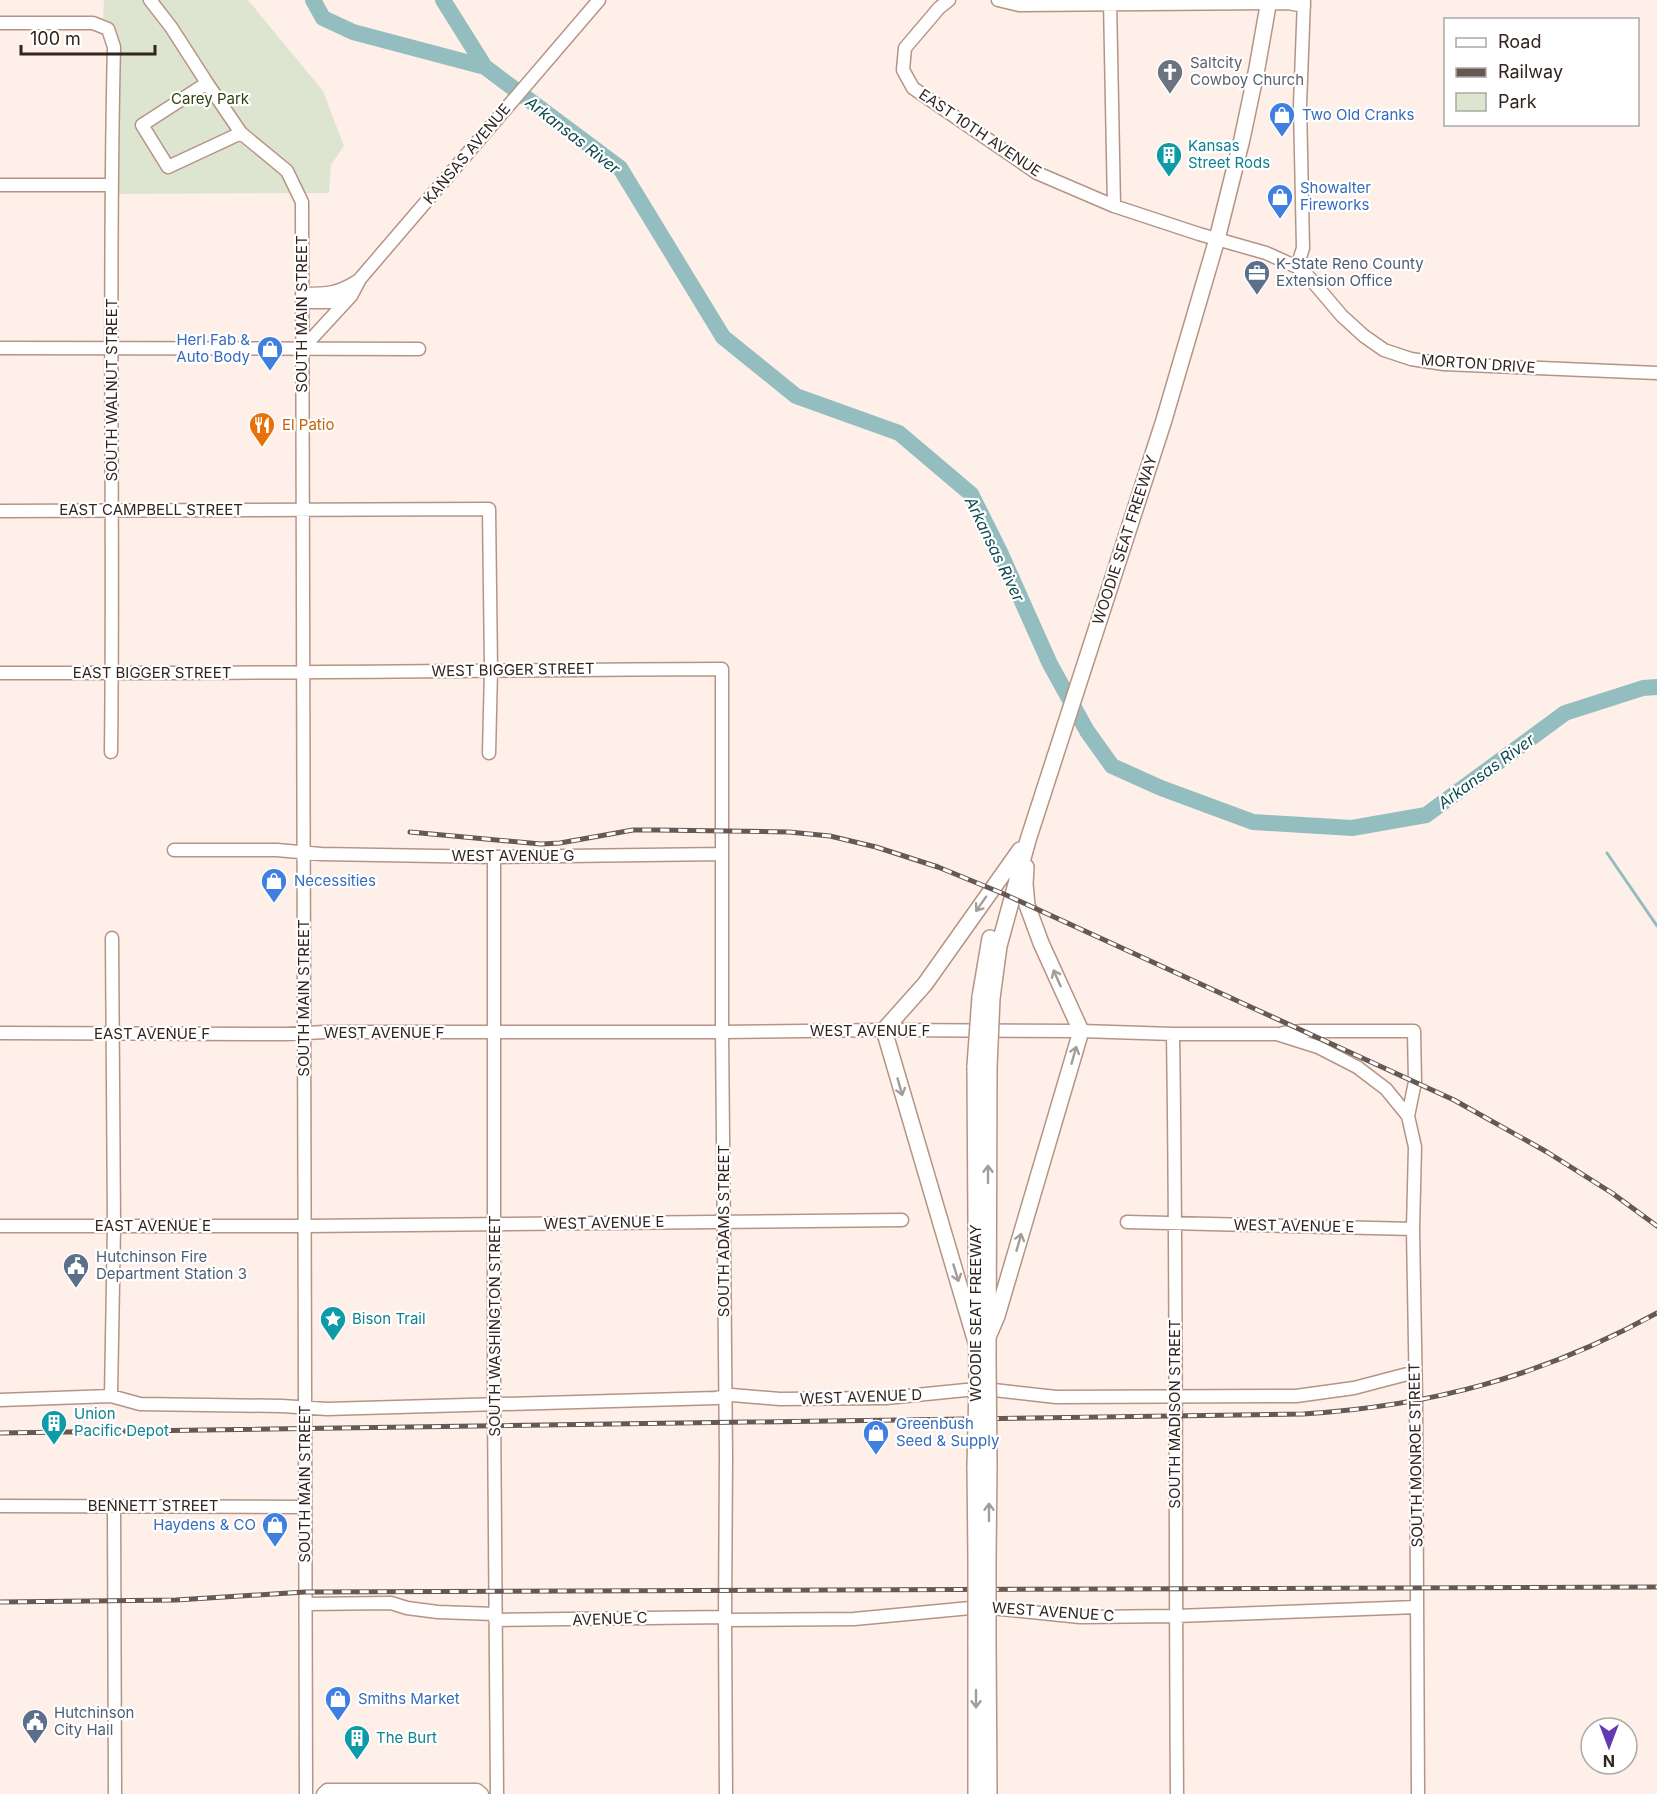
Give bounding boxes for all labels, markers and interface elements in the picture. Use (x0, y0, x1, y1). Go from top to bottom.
scale bar (21, 18, 154, 56)
legend (1444, 18, 1639, 126)
text: 100 m (30, 28, 81, 49)
text: Road (1498, 31, 1541, 52)
place label: Saltcity Cowboy Church (1190, 53, 1304, 89)
church icon: Saltcity Cowboy Church (1155, 57, 1185, 95)
text: Railway (1498, 61, 1563, 82)
street label: EAST 10TH AVENUE (915, 85, 1045, 181)
park label: Carey Park (171, 89, 250, 108)
water label: Arkansas River (521, 91, 625, 179)
text: Park (1498, 91, 1537, 112)
street label: KANSAS AVENUE (419, 99, 514, 208)
shop icon: Two Old Cranks (1267, 100, 1297, 138)
place label: Two Old Cranks (1302, 105, 1415, 124)
place label: Kansas Street Rods (1188, 136, 1270, 172)
building icon: Kansas Street Rods (1154, 140, 1184, 178)
place label: Showalter Fireworks (1300, 178, 1371, 214)
shop icon: Showalter Fireworks (1265, 182, 1295, 220)
street label: SOUTH MAIN STREET (292, 235, 311, 393)
place label: K-State Reno County Extension Office (1276, 254, 1424, 290)
office icon: K-State Reno County Extension Office (1242, 258, 1272, 296)
street label: SOUTH WALNUT STREET (102, 298, 121, 482)
place label: Herl Fab & Auto Body (176, 330, 251, 366)
shop icon: Herl Fab & Auto Body (255, 334, 285, 372)
street label: MORTON DRIVE (1420, 350, 1536, 377)
restaurant icon: El Patio (247, 410, 277, 448)
place label: El Patio (282, 415, 334, 434)
street label: WOODIE SEAT FREEWAY (1088, 453, 1161, 627)
water label: Arkansas River (961, 492, 1029, 606)
street label: EAST CAMPBELL STREET (59, 500, 243, 519)
street label: WEST BIGGER STREET (431, 659, 595, 680)
street label: EAST BIGGER STREET (73, 663, 231, 682)
water label: Arkansas River (1433, 729, 1539, 813)
street label: WEST AVENUE G (452, 846, 574, 865)
shop icon: Necessities (259, 866, 289, 904)
place label: Necessities (294, 871, 376, 890)
one-way arrow (975, 896, 987, 912)
street label: SOUTH MAIN STREET (294, 919, 313, 1077)
one-way arrow (1051, 969, 1062, 987)
street label: WEST AVENUE F (810, 1021, 930, 1040)
street label: WEST AVENUE F (324, 1023, 444, 1042)
street label: EAST AVENUE F (94, 1024, 210, 1043)
one-way arrow (1069, 1046, 1080, 1065)
one-way arrow (894, 1077, 906, 1096)
street label: SOUTH ADAMS STREET (714, 1145, 733, 1317)
one-way arrow (983, 1164, 994, 1184)
street label: WEST AVENUE E (543, 1212, 665, 1233)
street label: SOUTH WASHINGTON STREET (485, 1215, 504, 1437)
street label: WEST AVENUE E (1233, 1215, 1355, 1236)
street label: EAST AVENUE E (95, 1216, 211, 1235)
street label: WOODIE SEAT FREEWAY (966, 1224, 985, 1402)
one-way arrow (1014, 1233, 1025, 1252)
place label: Hutchinson Fire Department Station 3 (96, 1247, 247, 1283)
public building icon: Hutchinson Fire Department Station 3 (61, 1251, 91, 1289)
one-way arrow (951, 1263, 962, 1282)
place icon: Bison Trail (318, 1304, 348, 1342)
place label: Bison Trail (352, 1309, 426, 1328)
street label: SOUTH MADISON STREET (1165, 1319, 1184, 1509)
street label: SOUTH MONROE STREET (1404, 1363, 1427, 1547)
street label: WEST AVENUE D (799, 1385, 923, 1408)
place label: Union Pacific Depot (74, 1404, 169, 1440)
street label: SOUTH MAIN STREET (295, 1405, 314, 1563)
building icon: Union Pacific Depot (39, 1408, 69, 1446)
place label: Greenbush Seed & Supply (896, 1414, 1000, 1450)
shop icon: Greenbush Seed & Supply (861, 1418, 891, 1456)
street label: BENNETT STREET (88, 1496, 218, 1515)
one-way arrow (983, 1503, 995, 1523)
shop icon: Haydens & CO (260, 1510, 290, 1548)
place label: Haydens & CO (153, 1515, 256, 1534)
street label: WEST AVENUE C (991, 1598, 1115, 1625)
street label: AVENUE C (572, 1608, 648, 1629)
shop icon: Smiths Market (323, 1684, 353, 1722)
place label: Smiths Market (358, 1689, 460, 1708)
one-way arrow (970, 1689, 982, 1709)
place label: Hutchinson City Hall (54, 1703, 135, 1739)
public building icon: Hutchinson City Hall (20, 1707, 50, 1745)
north arrow (1579, 1716, 1639, 1776)
building icon: The Burt (342, 1723, 372, 1761)
place label: The Burt (376, 1728, 437, 1747)
text: N (1603, 1751, 1615, 1771)

